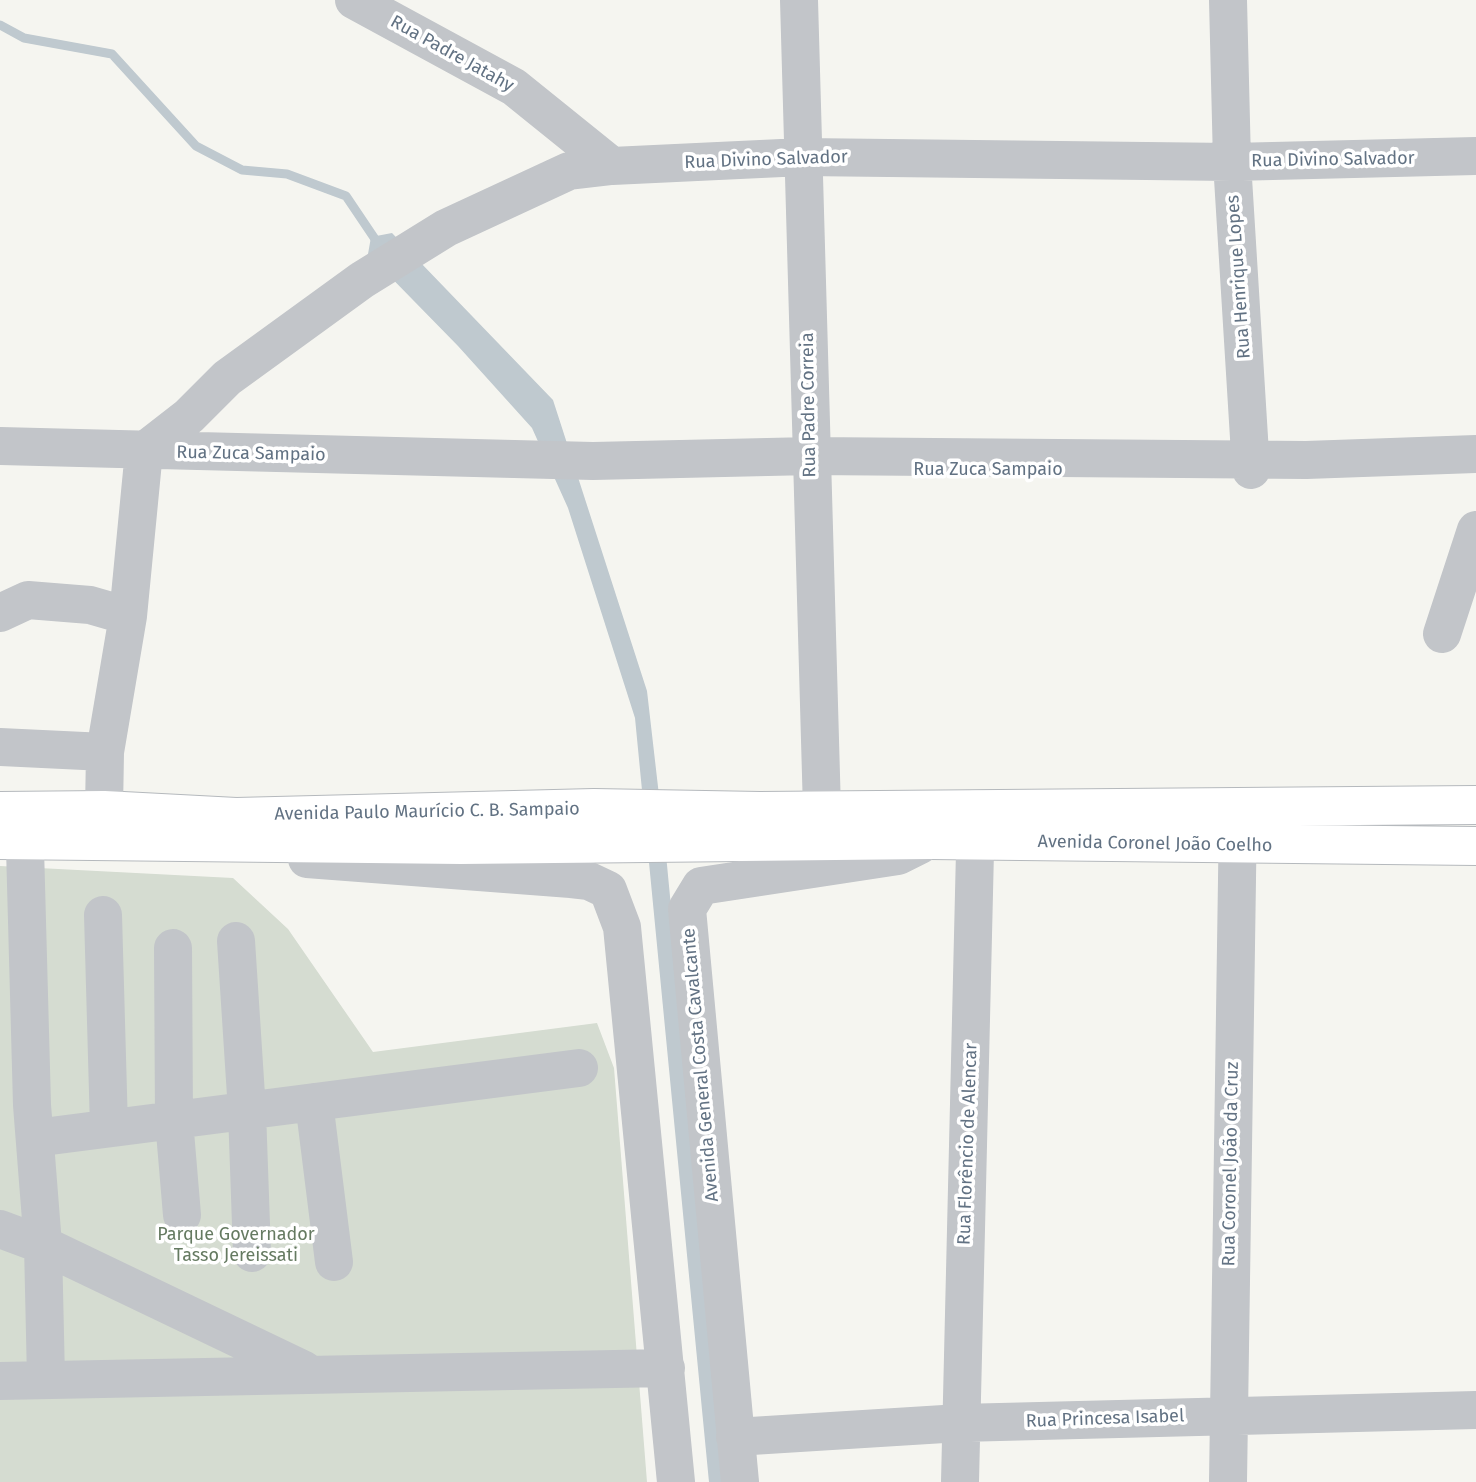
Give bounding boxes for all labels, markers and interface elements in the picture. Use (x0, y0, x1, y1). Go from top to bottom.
street label: Rua Padre Jatahy (387, 11, 517, 97)
street label: Rua Divino Salvador (684, 146, 848, 174)
street label: Rua Divino Salvador (1251, 148, 1415, 172)
street label: Rua Henrique Lopes (1222, 194, 1256, 360)
street label: Rua Padre Correia (797, 332, 821, 478)
street label: Rua Zuca Sampaio (176, 442, 326, 466)
street label: Rua Zuca Sampaio (913, 459, 1063, 481)
street label: Avenida Paulo Maurício C. B. Sampaio (274, 799, 580, 825)
street label: Avenida Coronel João Coelho (1037, 831, 1273, 857)
street label: Avenida General Costa Cavalcante (678, 927, 724, 1203)
street label: Rua Florêncio de Alencar (954, 1042, 982, 1246)
street label: Rua Coronel João da Cruz (1218, 1061, 1244, 1267)
park label: Parque Governador Tasso Jereissati (157, 1224, 315, 1266)
street label: Rua Princesa Isabel (1025, 1405, 1185, 1433)

